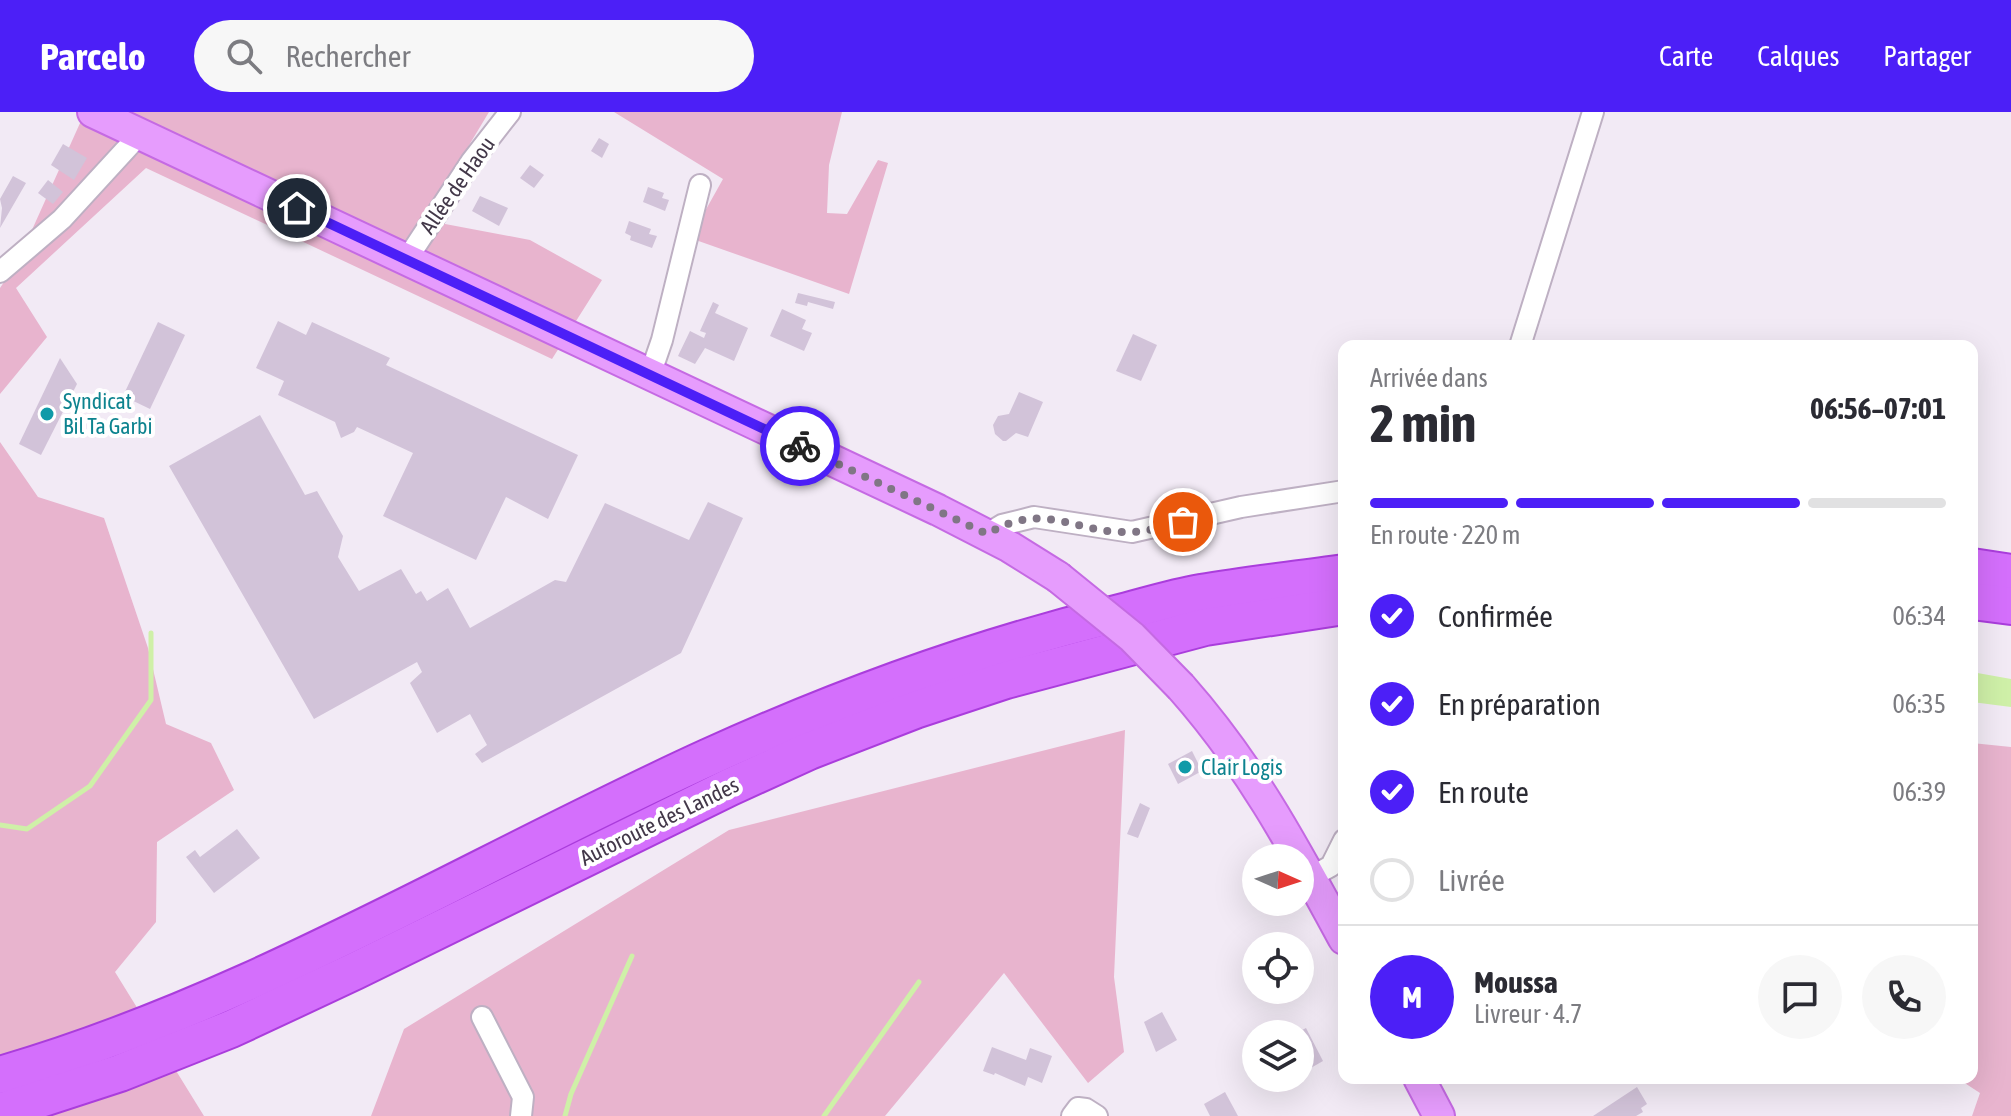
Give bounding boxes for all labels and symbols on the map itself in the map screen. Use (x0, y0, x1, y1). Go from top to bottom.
street label: Allée de Haou (414, 131, 500, 239)
pin (263, 174, 331, 242)
place label: Syndicat Bil Ta Garbi (63, 388, 153, 439)
marker: Syndicat Bil Ta Garbi (38, 405, 56, 423)
courier (760, 406, 840, 486)
pin (1149, 488, 1217, 556)
place label: Clair Logis (1201, 754, 1283, 780)
marker: Clair Logis (1176, 758, 1194, 776)
street label: Autoroute des Landes (575, 771, 743, 871)
north arrow (1242, 844, 1314, 916)

